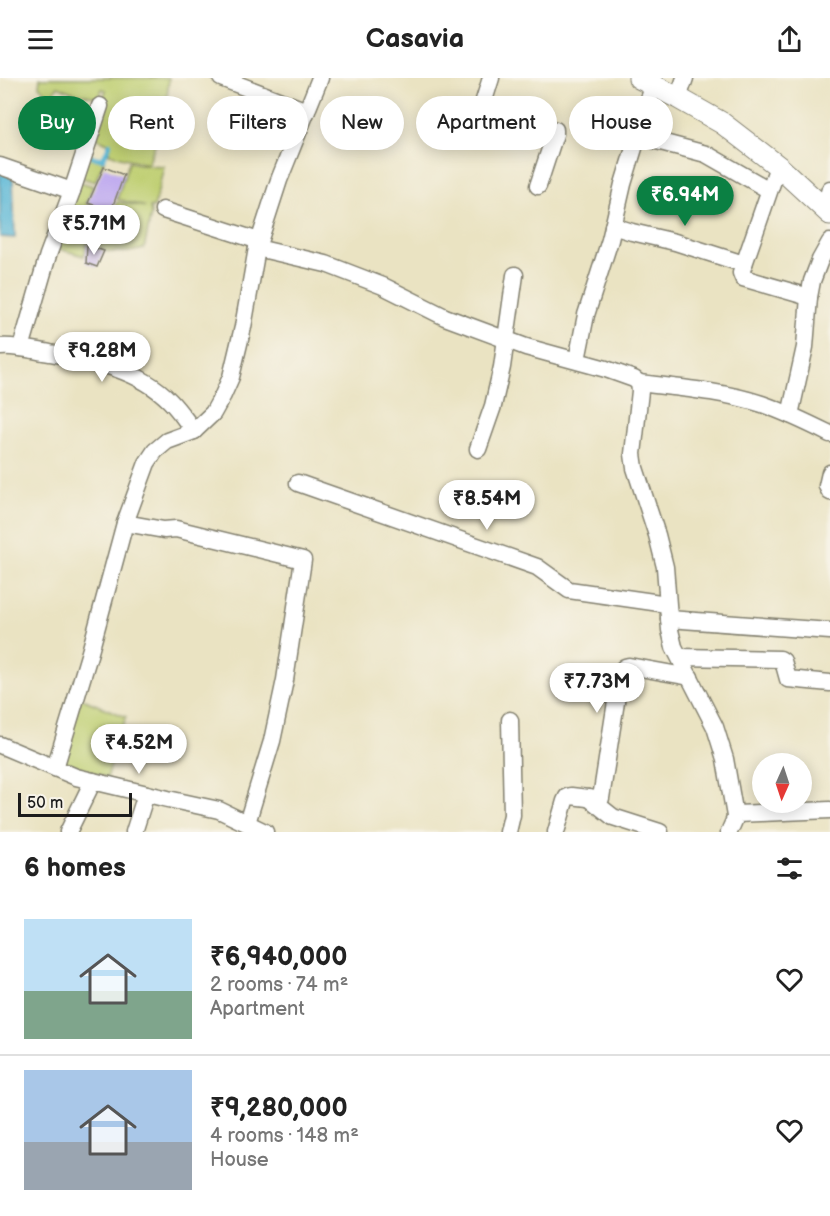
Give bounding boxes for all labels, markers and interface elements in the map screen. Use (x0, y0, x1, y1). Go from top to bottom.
icon: menu (24, 23, 57, 56)
text: Casavia (366, 23, 464, 55)
icon: share (773, 23, 806, 56)
chip: Buy (18, 96, 96, 150)
chip: Rent (108, 96, 195, 150)
chip: Filters (207, 96, 308, 150)
chip: New (320, 96, 404, 150)
chip: Apartment (416, 96, 557, 150)
chip: House (569, 96, 673, 150)
pin: ₹6.94M (636, 176, 734, 227)
text: ₹6.94M (651, 183, 719, 207)
pin: ₹5.71M (45, 205, 143, 256)
text: ₹5.71M (62, 212, 126, 236)
pin: ₹9.28M (53, 332, 151, 383)
text: ₹9.28M (68, 339, 136, 363)
pin: ₹8.54M (438, 480, 536, 531)
text: ₹8.54M (453, 487, 521, 511)
pin: ₹7.73M (548, 663, 646, 714)
text: ₹7.73M (564, 670, 630, 694)
pin: ₹4.52M (90, 724, 188, 775)
text: ₹4.52M (105, 731, 173, 755)
north arrow (752, 753, 812, 813)
map controls (752, 753, 812, 813)
scale bar (18, 790, 132, 818)
text: 50 m (27, 794, 63, 813)
icon: filters (773, 852, 806, 885)
text: 6 homes (24, 853, 126, 884)
text: ₹6,940,000 (210, 942, 348, 973)
icon: home (72, 943, 144, 1015)
icon: heart (773, 963, 806, 996)
text: 2 rooms · 74 m² (210, 973, 348, 997)
text: Apartment (210, 997, 305, 1021)
text: ₹9,280,000 (210, 1093, 348, 1124)
icon: home (72, 1094, 144, 1166)
icon: heart (773, 1114, 806, 1147)
text: 4 rooms · 148 m² (210, 1124, 359, 1148)
text: House (210, 1148, 269, 1172)

